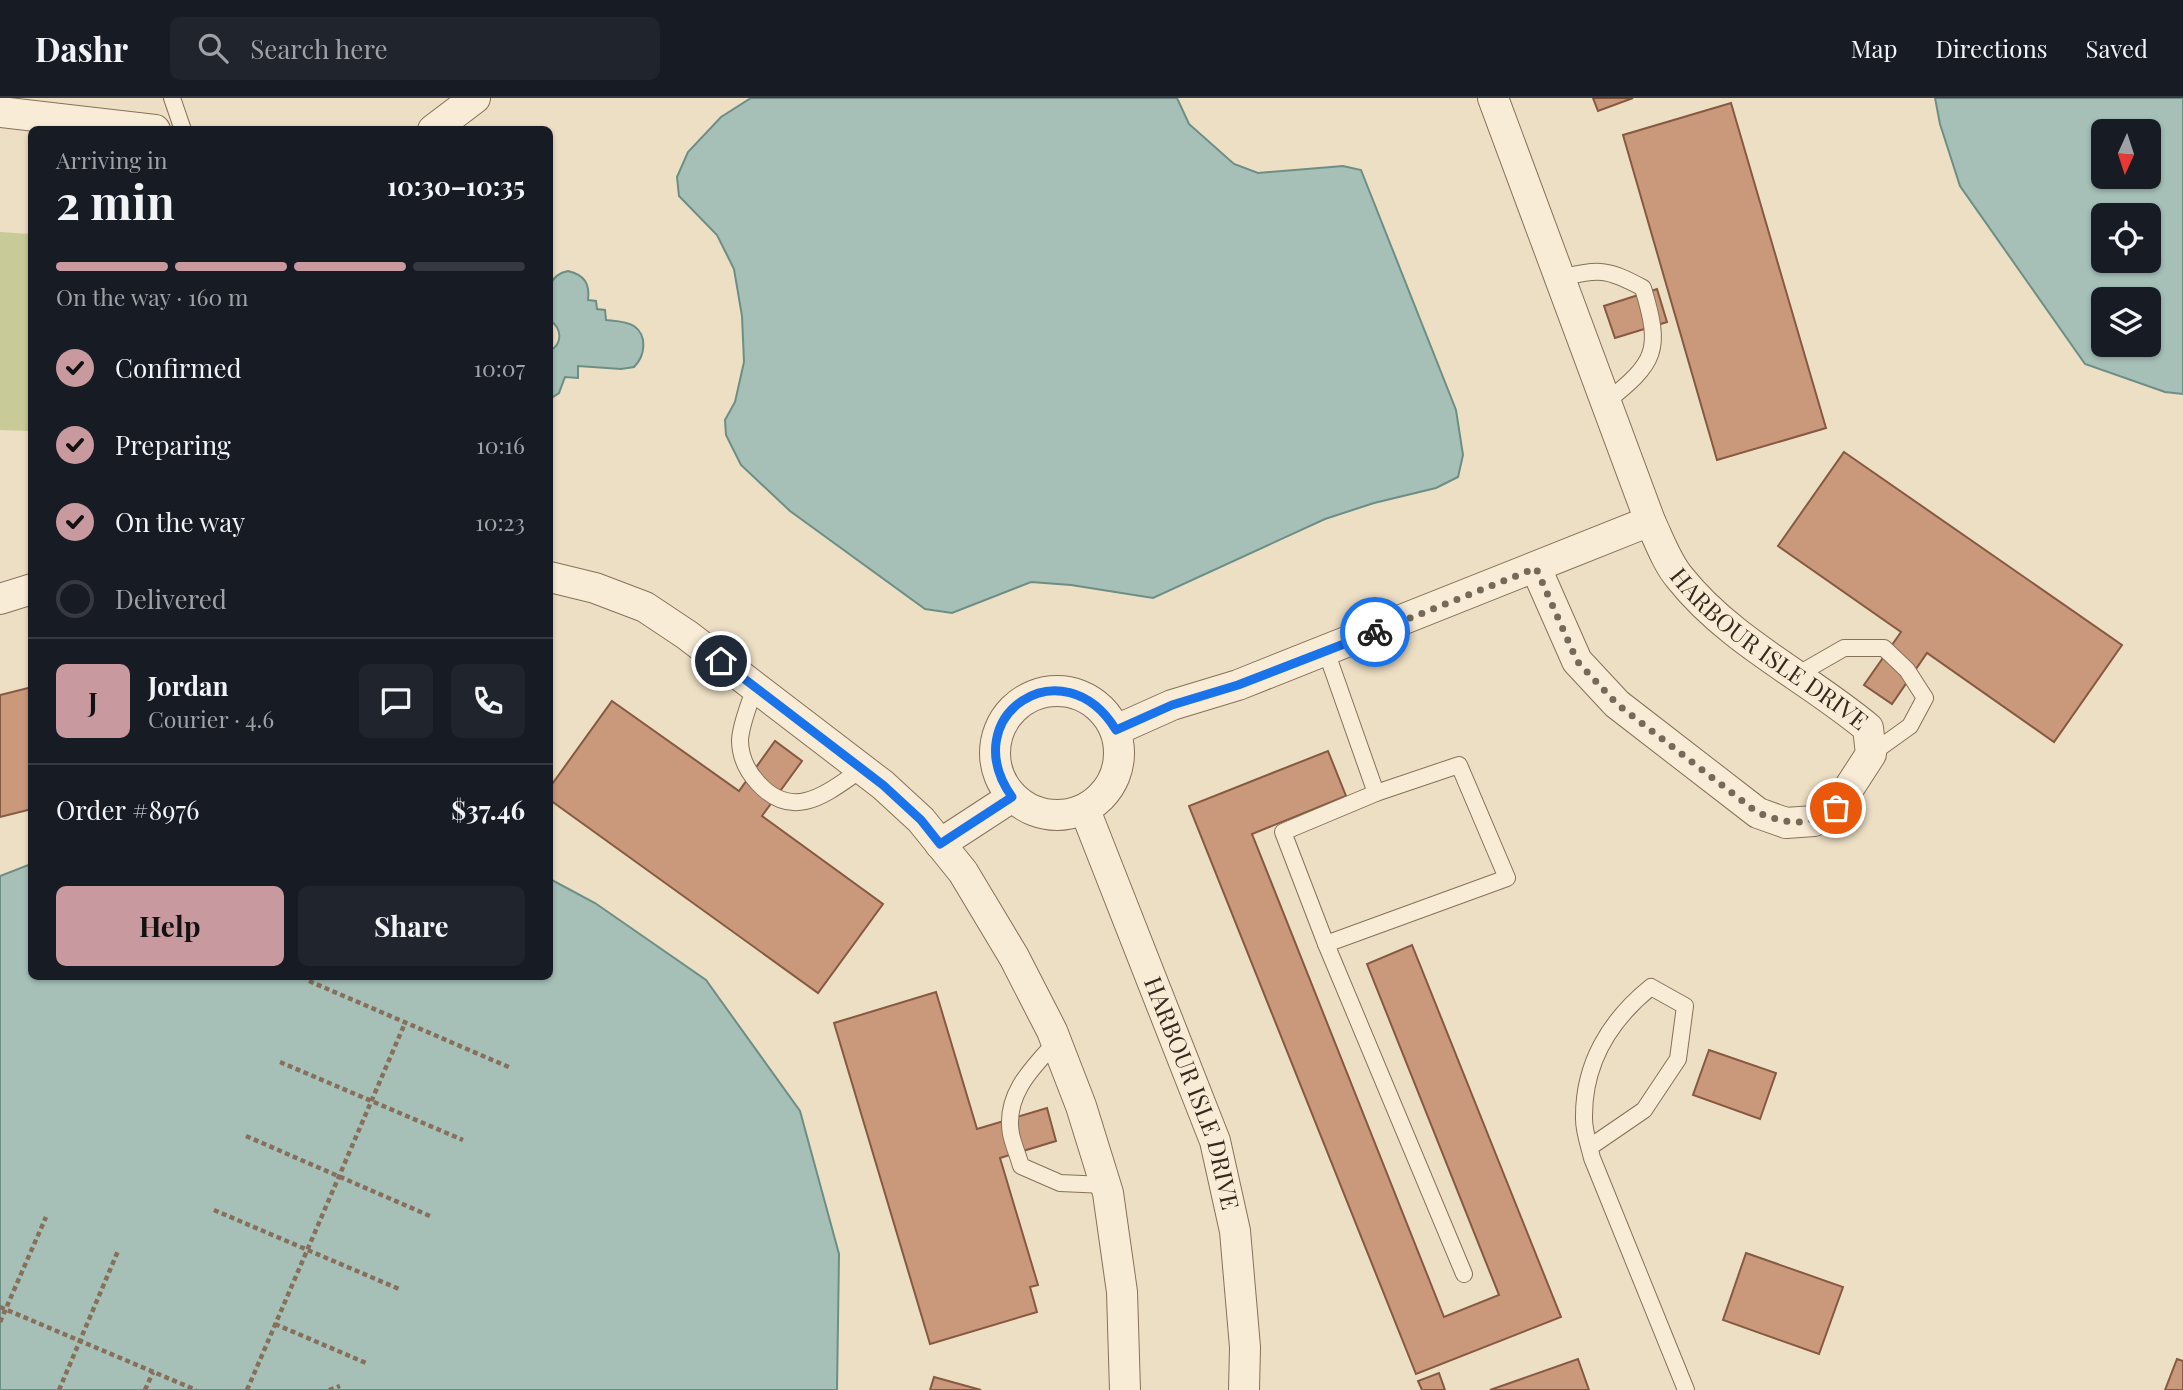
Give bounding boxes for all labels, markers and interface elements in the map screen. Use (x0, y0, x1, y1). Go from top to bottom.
search box (170, 17, 660, 80)
text: Dashr (35, 26, 128, 70)
icon: search (194, 29, 232, 67)
text: Search here (250, 31, 388, 66)
text: Map (1851, 32, 1897, 64)
text: Directions (1935, 32, 2048, 64)
text: Saved (2086, 32, 2148, 64)
north arrow (2091, 119, 2161, 189)
map controls (2091, 119, 2161, 357)
text: Arriving in (56, 144, 168, 175)
text: 10:30–10:35 (387, 168, 525, 203)
text: 2 min (56, 170, 175, 232)
button: locate (2091, 203, 2161, 273)
text: On the way · 160 m (56, 281, 248, 312)
button: layers (2091, 287, 2161, 357)
icon: check (56, 349, 94, 387)
text: Confirmed (115, 350, 242, 385)
text: 10:07 (473, 352, 525, 383)
icon: check (56, 426, 94, 464)
text: Preparing (115, 427, 231, 462)
text: 10:16 (476, 429, 525, 460)
icon: check (56, 503, 94, 541)
text: On the way (115, 504, 245, 539)
text: 10:23 (475, 506, 525, 537)
street label: HARBOUR ISLE DRIVE (1664, 560, 1876, 736)
text: Delivered (115, 581, 227, 616)
courier (1340, 597, 1410, 667)
icon: bike (1356, 613, 1394, 651)
pin (691, 631, 751, 691)
icon: home (702, 642, 740, 680)
button: chat (359, 664, 433, 738)
button: phone (451, 664, 525, 738)
text: Jordan (148, 668, 228, 703)
text: J (88, 684, 98, 719)
text: Courier · 4.6 (148, 703, 274, 734)
pin (1806, 778, 1866, 838)
icon: bag (1817, 789, 1855, 827)
text: Order #8976 (56, 792, 199, 827)
text: $37.46 (451, 792, 525, 827)
button: Help (56, 886, 284, 966)
button: Share (298, 886, 525, 966)
street label: HARBOUR ISLE DRIVE (1138, 971, 1248, 1212)

